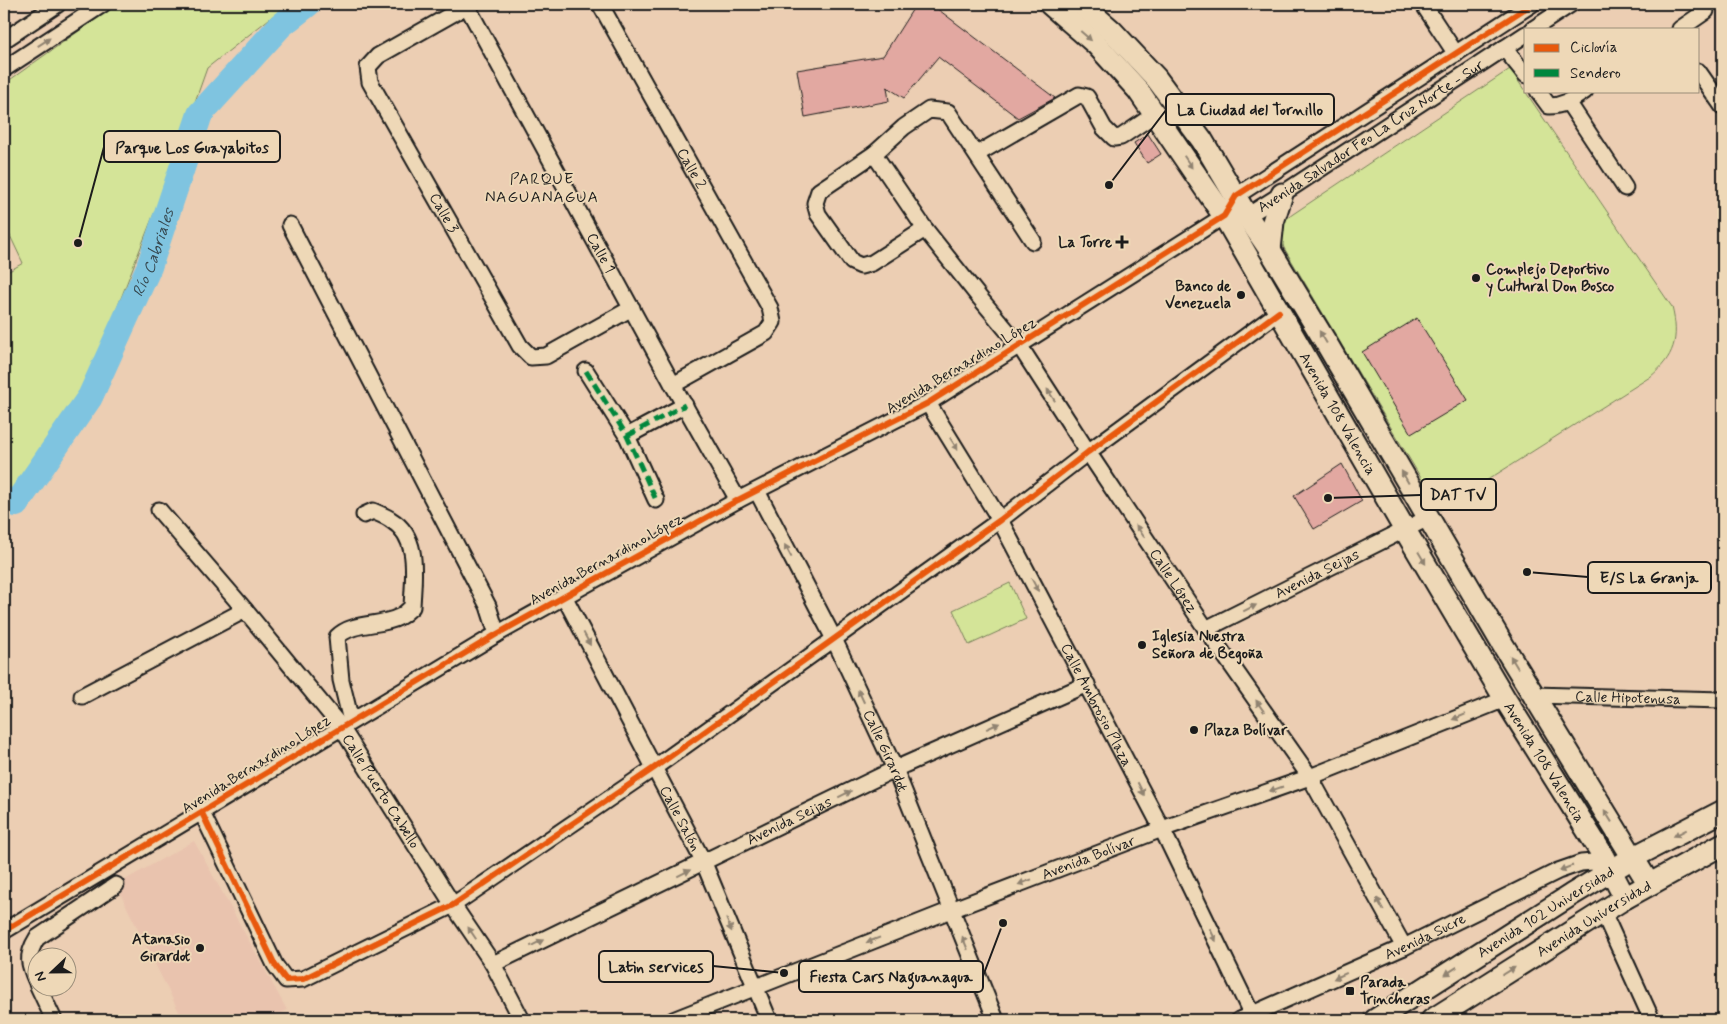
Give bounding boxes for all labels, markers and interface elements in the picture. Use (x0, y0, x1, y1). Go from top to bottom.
legend (1524, 28, 1700, 92)
one-way arrow (1080, 30, 1092, 42)
one-way arrow (38, 38, 51, 47)
text: Ciclovía (1570, 38, 1618, 58)
street label: Avenida Salvador Feo La Cruz Norte - Sur (1254, 55, 1488, 218)
text: Sendero (1570, 64, 1621, 84)
callout: La Ciudad del Tornillo (1166, 94, 1334, 125)
text: La Ciudad del Tornillo (1177, 100, 1323, 121)
callout: Parque Los Guayabitos (104, 131, 280, 162)
text: Parque Los Guayabitos (115, 138, 270, 159)
street label: Calle 2 (671, 145, 710, 193)
one-way arrow (1183, 155, 1193, 169)
district label: PARQUE NAGUANAGUA (485, 169, 599, 208)
street label: Calle 3 (424, 190, 463, 237)
water label: Río Cabriales (128, 204, 180, 300)
street label: Calle 1 (581, 230, 619, 277)
place label: La Torre (1058, 233, 1112, 253)
marker: La Torre (1116, 236, 1128, 248)
place label: Complejo Deportivo y Cultural Don Bosco (1485, 260, 1615, 297)
marker: Complejo Deportivo y Cultural Don Bosco (1470, 272, 1482, 284)
place label: Banco de Venezuela (1165, 277, 1231, 314)
marker: Banco de Venezuela (1235, 289, 1247, 301)
street label: Avenida Bernardino López (882, 313, 1041, 419)
one-way arrow (1318, 330, 1327, 343)
street label: Avenida 108 Valencia (1294, 349, 1381, 480)
one-way arrow (1046, 388, 1056, 401)
one-way arrow (949, 438, 958, 451)
one-way arrow (1400, 471, 1409, 484)
callout: DAT TV (1421, 479, 1496, 510)
text: DAT TV (1430, 485, 1487, 506)
street label: Avenida Bernardino López (526, 509, 687, 610)
one-way arrow (1135, 524, 1145, 537)
one-way arrow (784, 544, 792, 558)
street label: Calle López (1144, 545, 1202, 617)
street label: Avenida Seijas (1272, 545, 1363, 604)
one-way arrow (1417, 552, 1426, 565)
callout: E/S La Granja (1588, 562, 1711, 593)
text: E/S La Granja (1600, 568, 1699, 589)
one-way arrow (1031, 578, 1039, 592)
one-way arrow (1243, 603, 1257, 611)
place label: Iglesia Nuestra Señora de Begoña (1152, 627, 1264, 665)
one-way arrow (583, 632, 591, 646)
marker: Iglesia Nuestra Señora de Begoña (1136, 639, 1148, 651)
street label: Calle Ambrosio Plaza (1055, 640, 1137, 771)
one-way arrow (1509, 656, 1518, 669)
street label: Calle Hipotenusa (1575, 687, 1681, 710)
one-way arrow (857, 689, 865, 703)
street label: Avenida 108 Valencia (1498, 698, 1589, 827)
one-way arrow (1255, 699, 1265, 712)
street label: Calle Girardot (858, 707, 912, 795)
street label: Avenida Bernardino López (178, 711, 335, 819)
one-way arrow (1452, 714, 1467, 721)
one-way arrow (986, 721, 1000, 729)
place label: Plaza Bolívar (1204, 721, 1288, 741)
marker: Plaza Bolívar (1188, 724, 1200, 736)
street label: Calle Puerto Cabello (337, 731, 424, 853)
one-way arrow (1137, 782, 1145, 796)
street label: Calle Salón (654, 783, 705, 855)
one-way arrow (1268, 786, 1283, 793)
one-way arrow (838, 790, 852, 798)
street label: Avenida Seijas (744, 792, 836, 850)
one-way arrow (1604, 809, 1613, 822)
one-way arrow (1673, 829, 1687, 837)
street label: Avenida Bolívar (1039, 831, 1139, 885)
street label: Avenida 102 Universidad (1474, 862, 1618, 963)
one-way arrow (1558, 865, 1573, 873)
one-way arrow (677, 869, 691, 877)
street label: Avenida Universidad (1533, 876, 1655, 962)
one-way arrow (1017, 878, 1032, 886)
one-way arrow (1376, 897, 1384, 912)
street label: Avenida Sucre (1382, 909, 1469, 965)
one-way arrow (725, 918, 733, 933)
one-way arrow (467, 926, 477, 939)
one-way arrow (1209, 928, 1217, 942)
place label: Atanasio Girardot (132, 930, 190, 967)
one-way arrow (960, 936, 968, 950)
one-way arrow (866, 937, 880, 945)
one-way arrow (530, 939, 544, 947)
marker: Atanasio Girardot (194, 942, 206, 954)
north arrow (28, 946, 78, 996)
callout: Latin services (599, 951, 713, 982)
text: Latin services (608, 957, 704, 978)
callout: Fiesta Cars Naguanagua (799, 961, 983, 992)
text: Fiesta Cars Naguanagua (809, 967, 973, 990)
one-way arrow (1445, 967, 1458, 976)
one-way arrow (1502, 967, 1516, 976)
text: N (31, 969, 51, 984)
one-way arrow (1333, 972, 1347, 980)
place label: Parada Trincheras (1360, 973, 1430, 1010)
marker: Parada Trincheras (1344, 985, 1356, 997)

